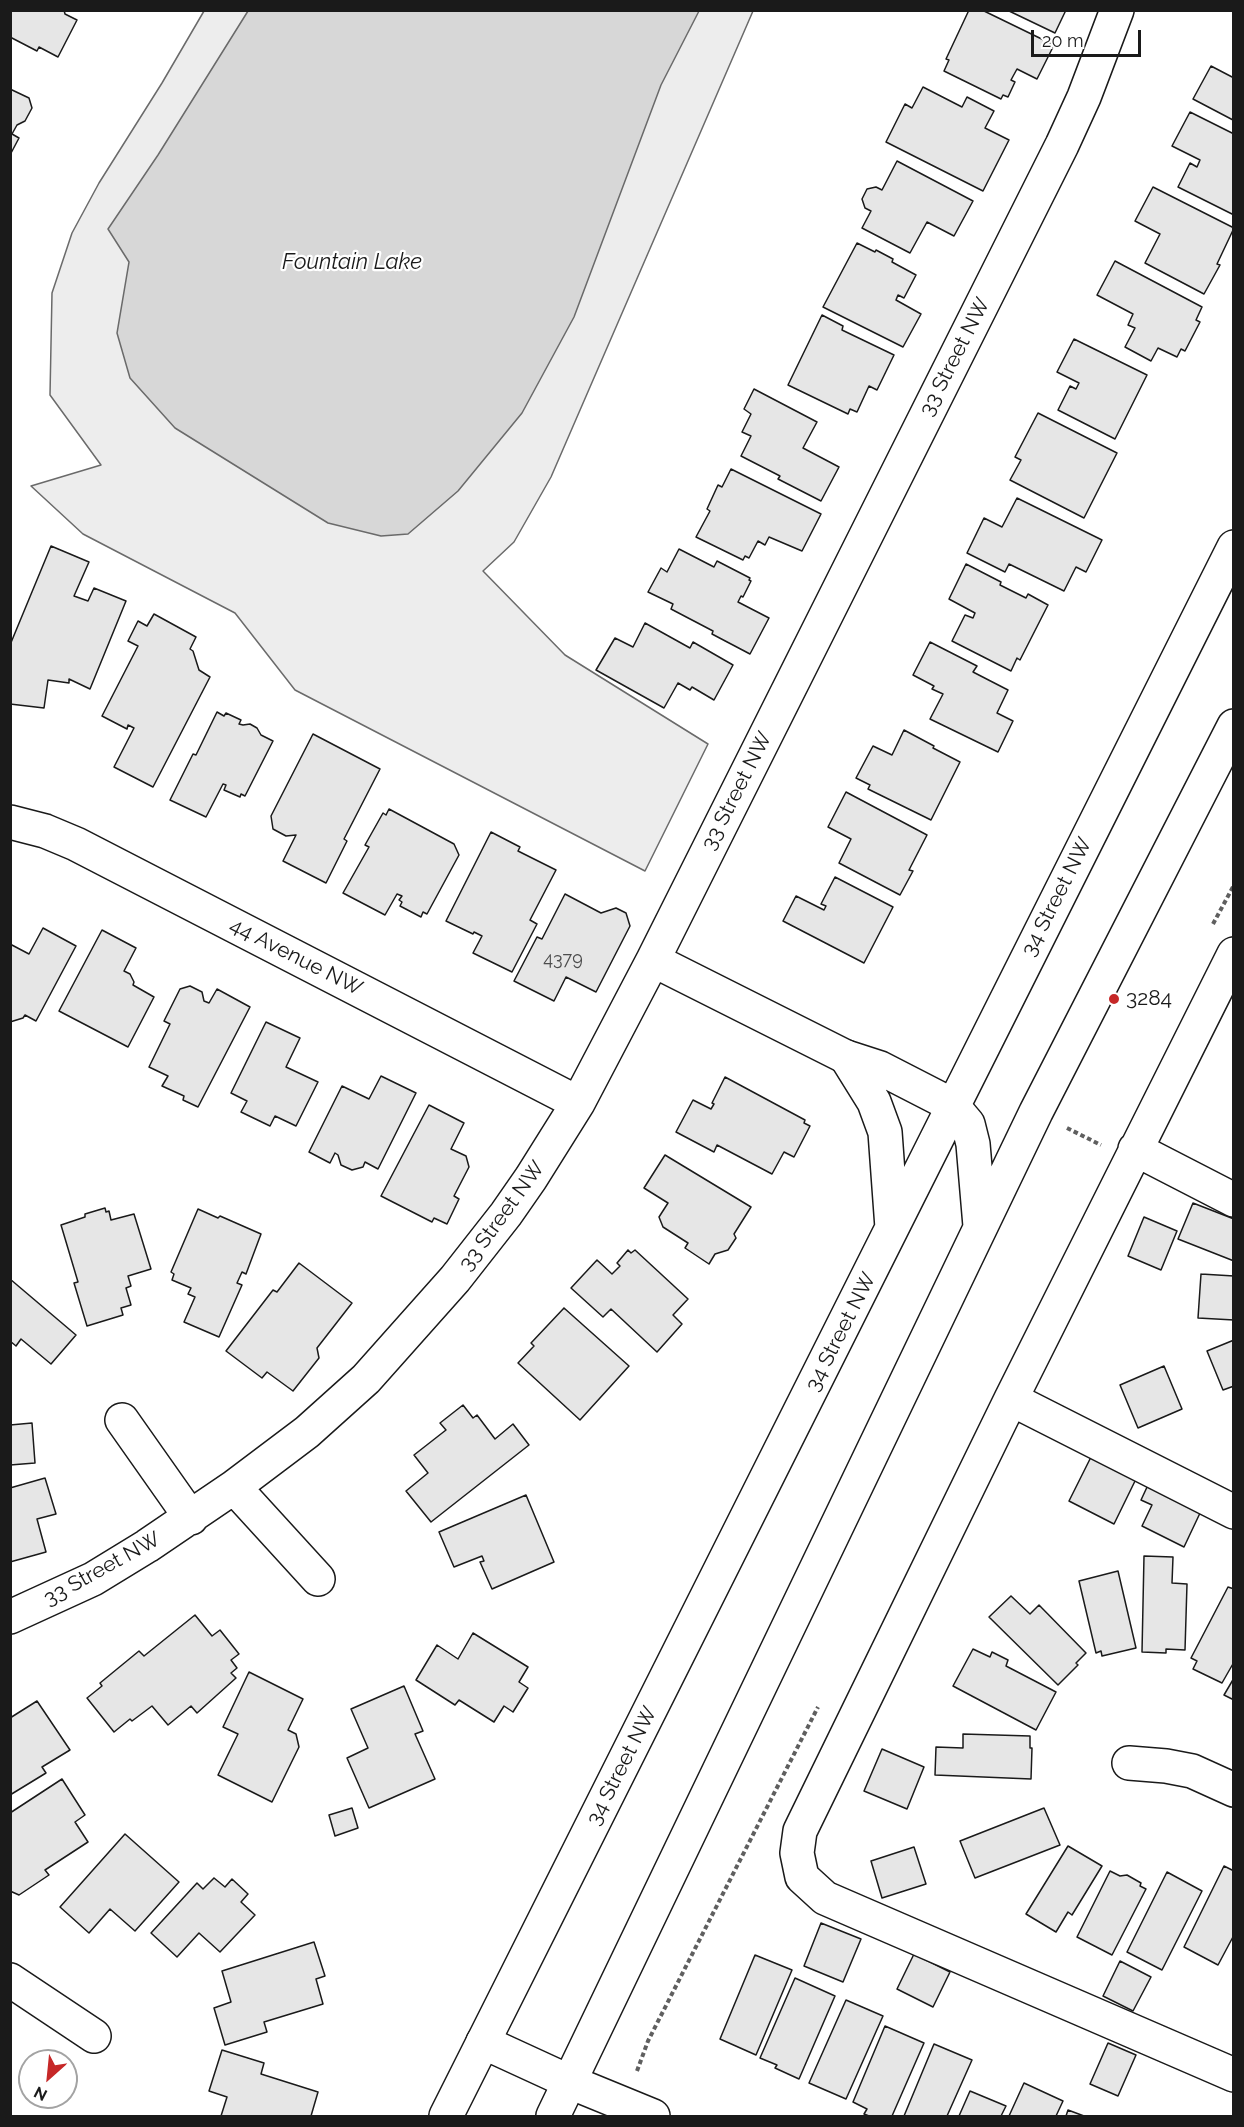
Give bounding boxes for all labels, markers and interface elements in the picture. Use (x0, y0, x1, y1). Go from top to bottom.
scale bar (1034, 18, 1144, 56)
text: 20 m (1042, 30, 1084, 51)
water label: Fountain Lake (282, 249, 422, 275)
street label: 33 Street NW (914, 294, 996, 420)
street label: 33 Street NW (696, 728, 778, 854)
street label: 34 Street NW (1016, 833, 1098, 961)
street label: 44 Avenue NW (225, 913, 367, 1001)
house number: 4379 (543, 949, 583, 971)
place label: 3284 (1126, 986, 1172, 1012)
marker: 3284 (1107, 992, 1121, 1006)
street label: 33 Street NW (454, 1156, 550, 1276)
street label: 34 Street NW (800, 1268, 882, 1396)
street label: 33 Street NW (39, 1527, 165, 1611)
street label: 34 Street NW (581, 1702, 663, 1830)
north arrow (18, 2049, 78, 2109)
text: N (31, 2082, 50, 2105)

